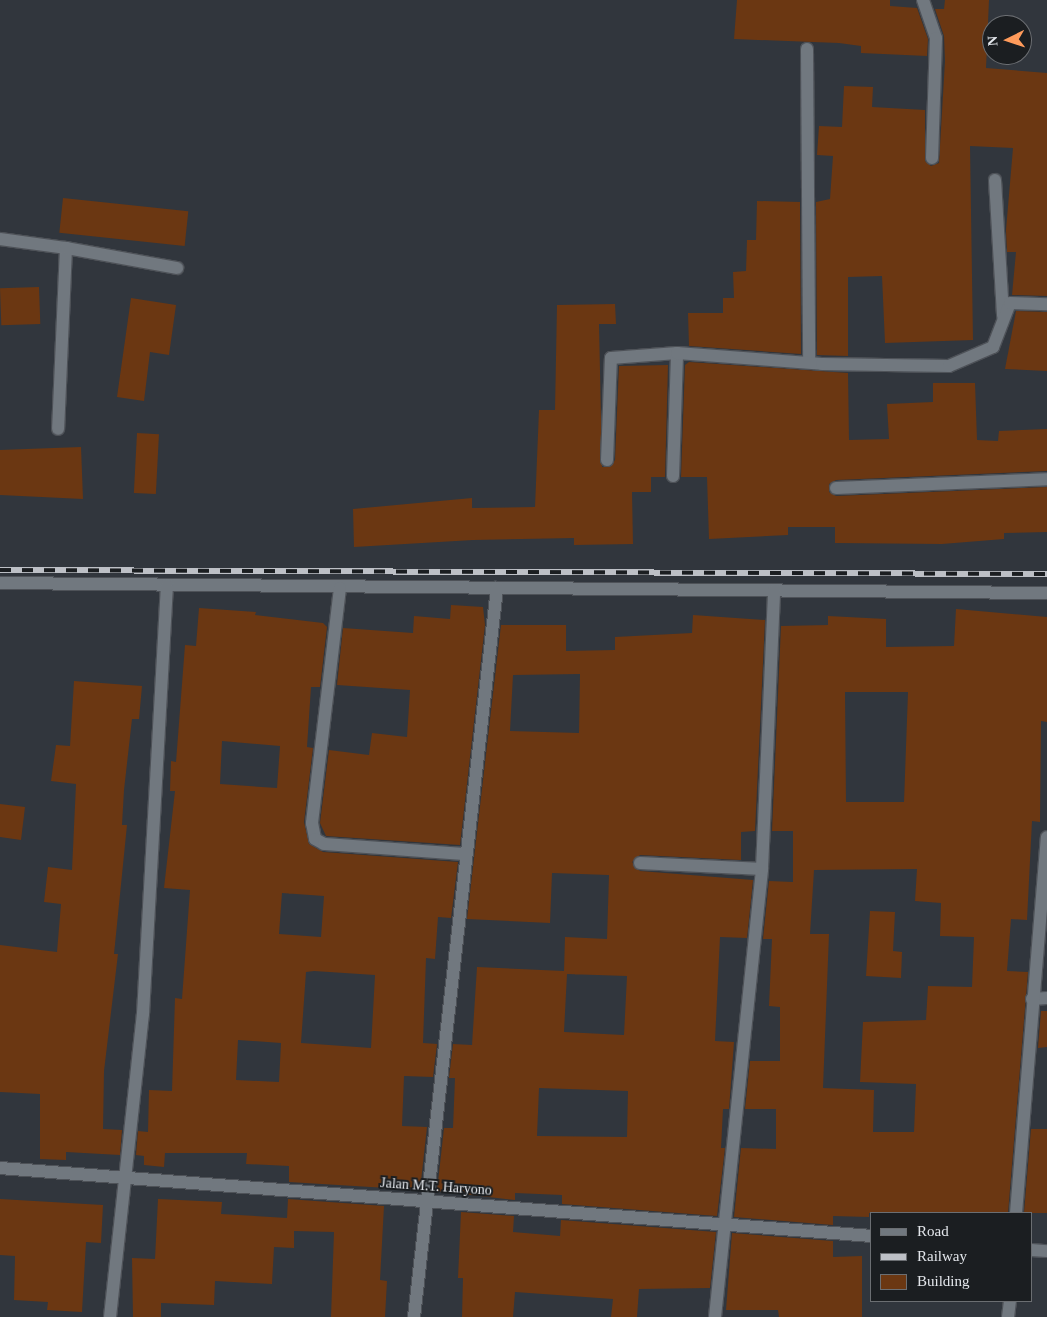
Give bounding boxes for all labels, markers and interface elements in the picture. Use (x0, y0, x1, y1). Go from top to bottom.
north arrow (982, 15, 1032, 65)
text: N (985, 35, 1000, 47)
street label: Jalan M.T. Haryono (380, 1175, 492, 1199)
legend (870, 1212, 1032, 1302)
text: Road (917, 1223, 949, 1239)
text: Railway (917, 1248, 967, 1264)
text: Building (917, 1273, 970, 1289)

